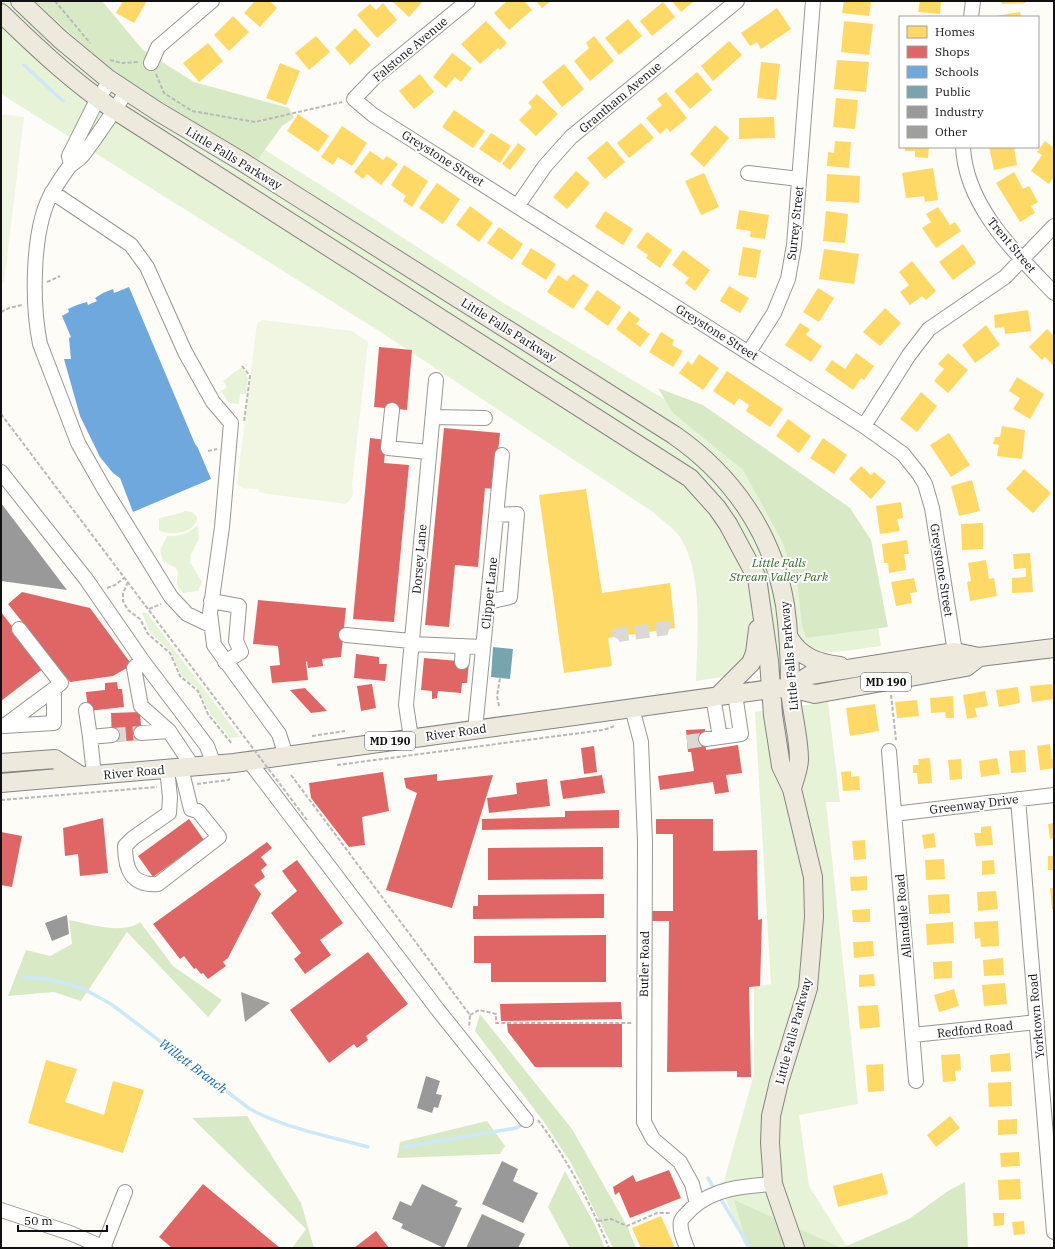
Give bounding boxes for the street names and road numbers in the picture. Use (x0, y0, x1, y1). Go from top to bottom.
street label: Falstone Avenue (370, 13, 450, 85)
street label: Grantham Avenue (576, 58, 664, 136)
street label: Little Falls Parkway (183, 123, 285, 193)
street label: Greystone Street (399, 127, 487, 189)
street label: Surrey Street (784, 185, 806, 261)
street label: Trent Street (984, 214, 1040, 276)
street label: Little Falls Parkway (458, 295, 560, 366)
street label: Greystone Street (673, 301, 761, 363)
street label: Greystone Street (927, 522, 957, 618)
street label: Dorsey Lane (408, 524, 430, 594)
street label: Clipper Lane (478, 556, 500, 630)
street label: Little Falls Parkway (777, 600, 801, 711)
road number: MD 190 (861, 673, 911, 691)
street label: River Road (425, 720, 487, 744)
road number: MD 190 (365, 732, 415, 750)
street label: River Road (103, 762, 165, 782)
street label: Greenway Drive (929, 791, 1019, 817)
street label: Allandale Road (892, 873, 914, 959)
street label: Butler Road (636, 931, 652, 997)
street label: Yorktown Road (1025, 973, 1047, 1059)
street label: Little Falls Parkway (772, 975, 815, 1086)
street label: Redford Road (936, 1018, 1014, 1040)

